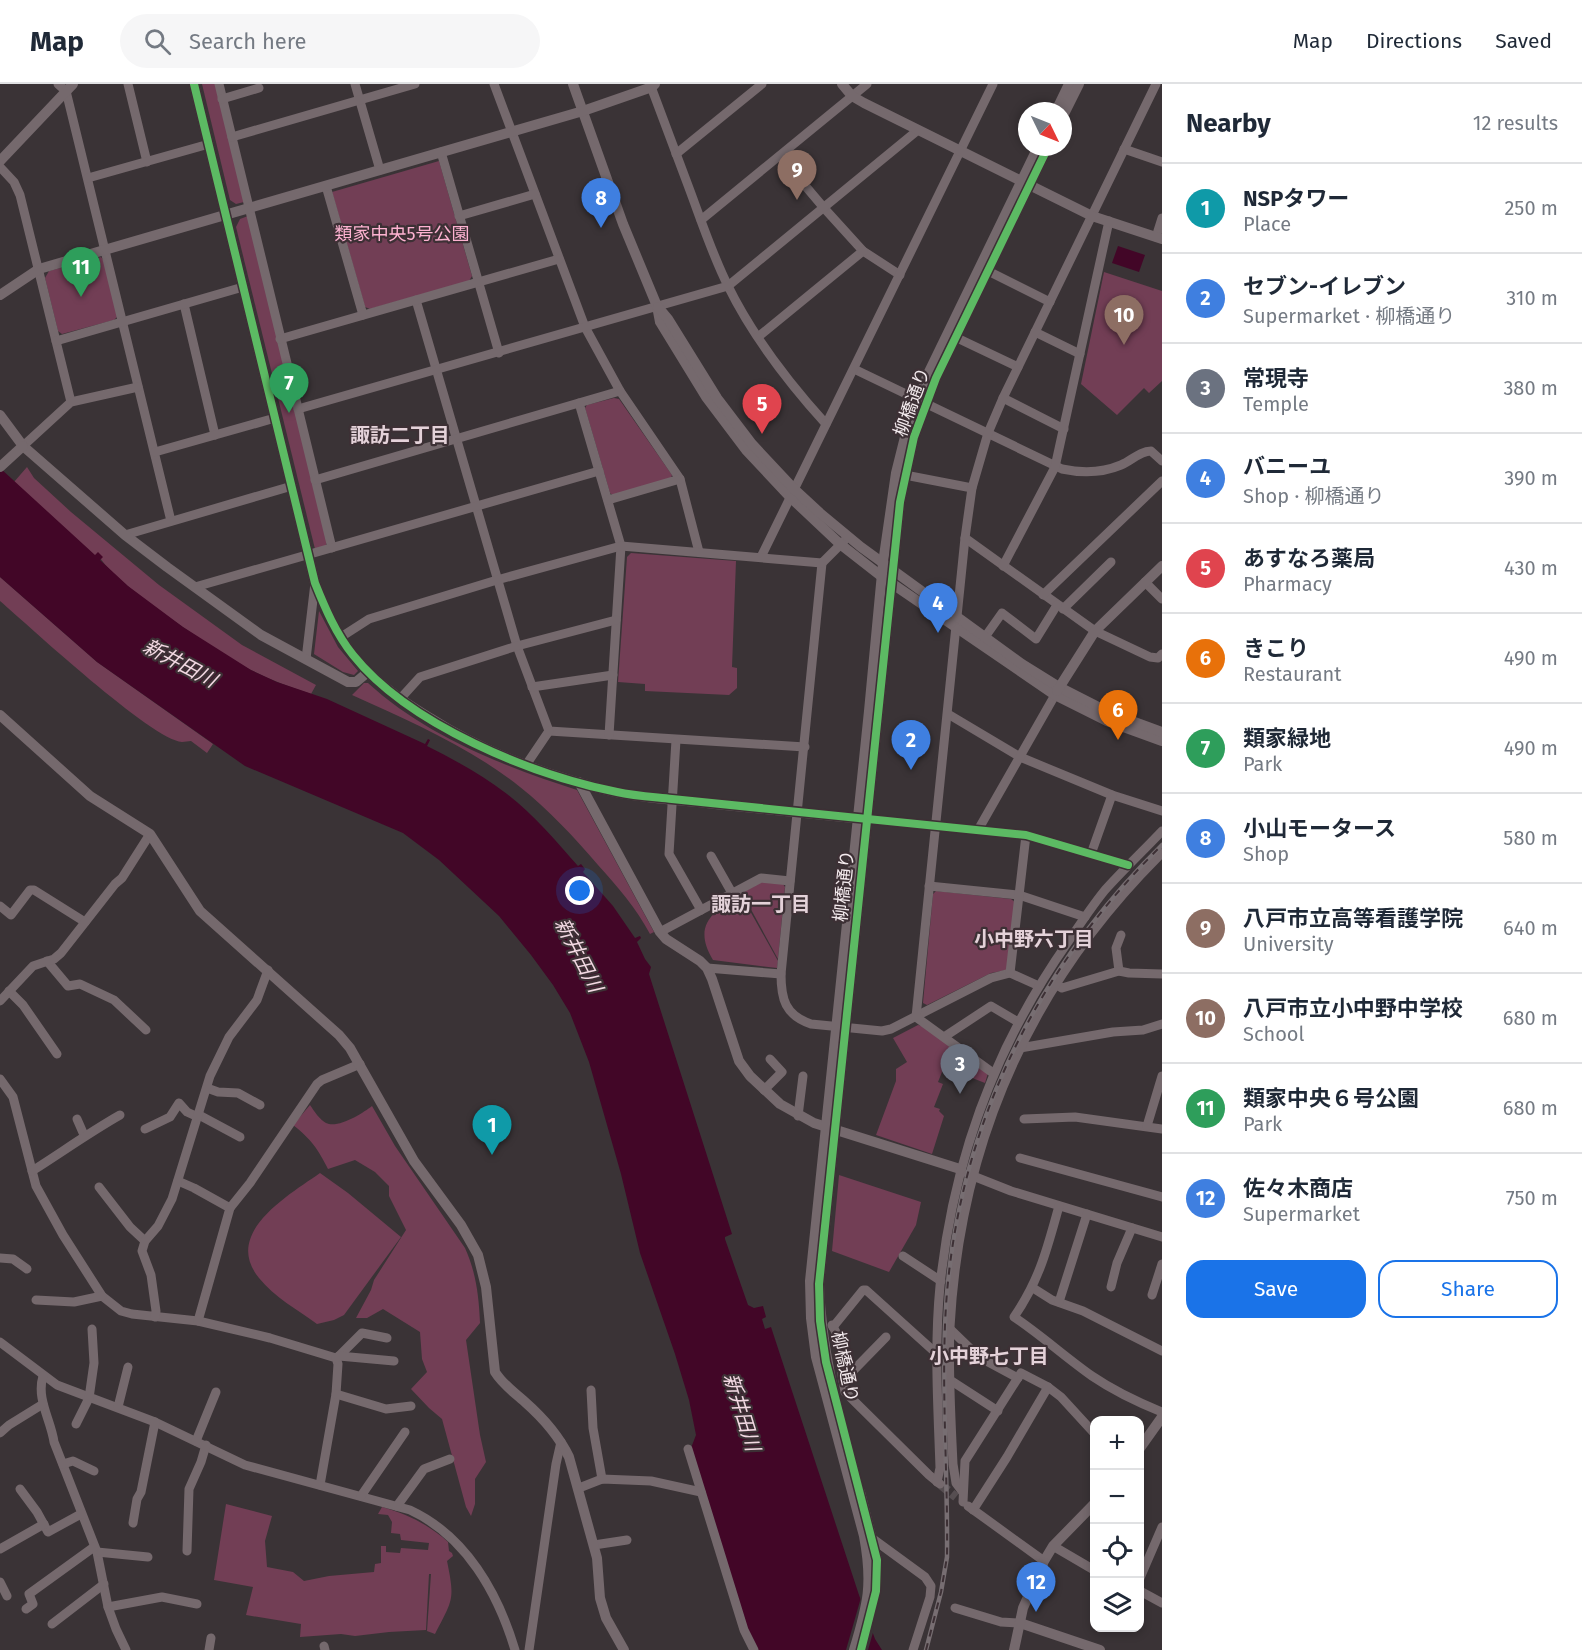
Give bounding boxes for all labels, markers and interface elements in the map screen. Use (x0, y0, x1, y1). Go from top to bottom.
search box (120, 14, 540, 68)
text: Map (30, 25, 84, 58)
icon: search (141, 25, 174, 58)
text: Search here (189, 28, 307, 55)
text: Map (1293, 28, 1333, 54)
text: Directions (1366, 28, 1462, 54)
text: Saved (1495, 28, 1552, 54)
north arrow (1018, 102, 1072, 156)
text: Nearby (1186, 108, 1271, 139)
text: 12 results (1473, 111, 1558, 135)
pin: 9 (778, 150, 816, 200)
pin: 8 (582, 178, 620, 228)
text: NSPタワー (1243, 185, 1349, 212)
text: 1 (1201, 196, 1210, 220)
text: 250 m (1504, 196, 1558, 220)
text: Place (1243, 212, 1291, 236)
park label: 類家中央5号公園 (334, 223, 470, 245)
pin: 11 (62, 248, 100, 297)
text: セブン-イレブン (1243, 273, 1406, 300)
text: 2 (1200, 286, 1211, 310)
text: 310 m (1506, 286, 1558, 310)
pin: 10 (1104, 296, 1144, 345)
text: Supermarket · 柳橋通り (1243, 304, 1455, 328)
pin: 7 (270, 364, 308, 413)
street label: 柳橋通り (889, 364, 935, 440)
text: 常現寺 (1243, 365, 1309, 392)
text: 3 (1200, 376, 1211, 400)
text: 380 m (1503, 376, 1558, 400)
pin: 5 (742, 384, 782, 434)
text: Temple (1243, 392, 1309, 416)
district label: 諏訪二丁目 (350, 423, 450, 447)
text: バニーユ (1243, 453, 1331, 480)
text: 4 (1200, 466, 1211, 490)
text: 390 m (1504, 466, 1558, 490)
text: Shop · 柳橋通り (1243, 484, 1385, 508)
text: あすなろ薬局 (1243, 545, 1375, 572)
text: 5 (1200, 556, 1211, 580)
text: 430 m (1504, 556, 1558, 580)
text: Pharmacy (1243, 572, 1332, 596)
pin: 4 (918, 584, 958, 633)
water label: 新井田川 (139, 634, 223, 693)
text: きこり (1243, 635, 1309, 662)
text: 6 (1200, 646, 1211, 670)
text: 490 m (1504, 646, 1558, 670)
text: Restaurant (1243, 662, 1341, 686)
pin: 6 (1098, 690, 1138, 740)
pin: 2 (892, 720, 930, 770)
text: 類家緑地 (1243, 725, 1331, 752)
text: 7 (1201, 736, 1210, 760)
text: 490 m (1504, 736, 1558, 760)
text: Park (1243, 752, 1282, 776)
text: 小山モータース (1243, 815, 1396, 842)
text: 8 (1200, 826, 1211, 850)
text: 580 m (1503, 826, 1558, 850)
text: Shop (1243, 842, 1289, 866)
street label: 柳橋通り (829, 849, 859, 923)
your location (565, 876, 594, 905)
district label: 諏訪一丁目 (711, 892, 811, 916)
text: 八戸市立高等看護学院 (1243, 905, 1463, 932)
water label: 新井田川 (550, 914, 609, 998)
text: 9 (1200, 916, 1211, 940)
text: 640 m (1503, 916, 1558, 940)
district label: 小中野六丁目 (974, 927, 1094, 951)
text: University (1243, 932, 1334, 956)
text: 八戸市立小中野中学校 (1243, 995, 1463, 1022)
text: 10 (1195, 1006, 1216, 1030)
text: 680 m (1503, 1006, 1558, 1030)
text: School (1243, 1022, 1304, 1046)
pin: 3 (940, 1044, 980, 1094)
text: 類家中央６号公園 (1243, 1085, 1419, 1112)
text: 11 (1196, 1096, 1215, 1120)
text: 680 m (1503, 1096, 1558, 1120)
pin: 1 (472, 1106, 512, 1155)
text: Park (1243, 1112, 1282, 1136)
text: 佐々木商店 (1243, 1175, 1353, 1202)
text: 12 (1196, 1186, 1215, 1210)
text: 750 m (1506, 1186, 1558, 1210)
text: Supermarket (1243, 1202, 1360, 1226)
button: Save (1186, 1260, 1366, 1318)
button: Share (1378, 1260, 1558, 1318)
street label: 柳橋通り (827, 1329, 863, 1405)
district label: 小中野七丁目 (929, 1344, 1049, 1368)
water label: 新井田川 (719, 1370, 766, 1456)
map controls (1090, 1416, 1144, 1632)
button: + (1090, 1416, 1144, 1470)
button: − (1090, 1470, 1144, 1524)
button: locate (1090, 1524, 1144, 1578)
pin: 12 (1016, 1562, 1056, 1612)
button: layers (1090, 1578, 1144, 1632)

